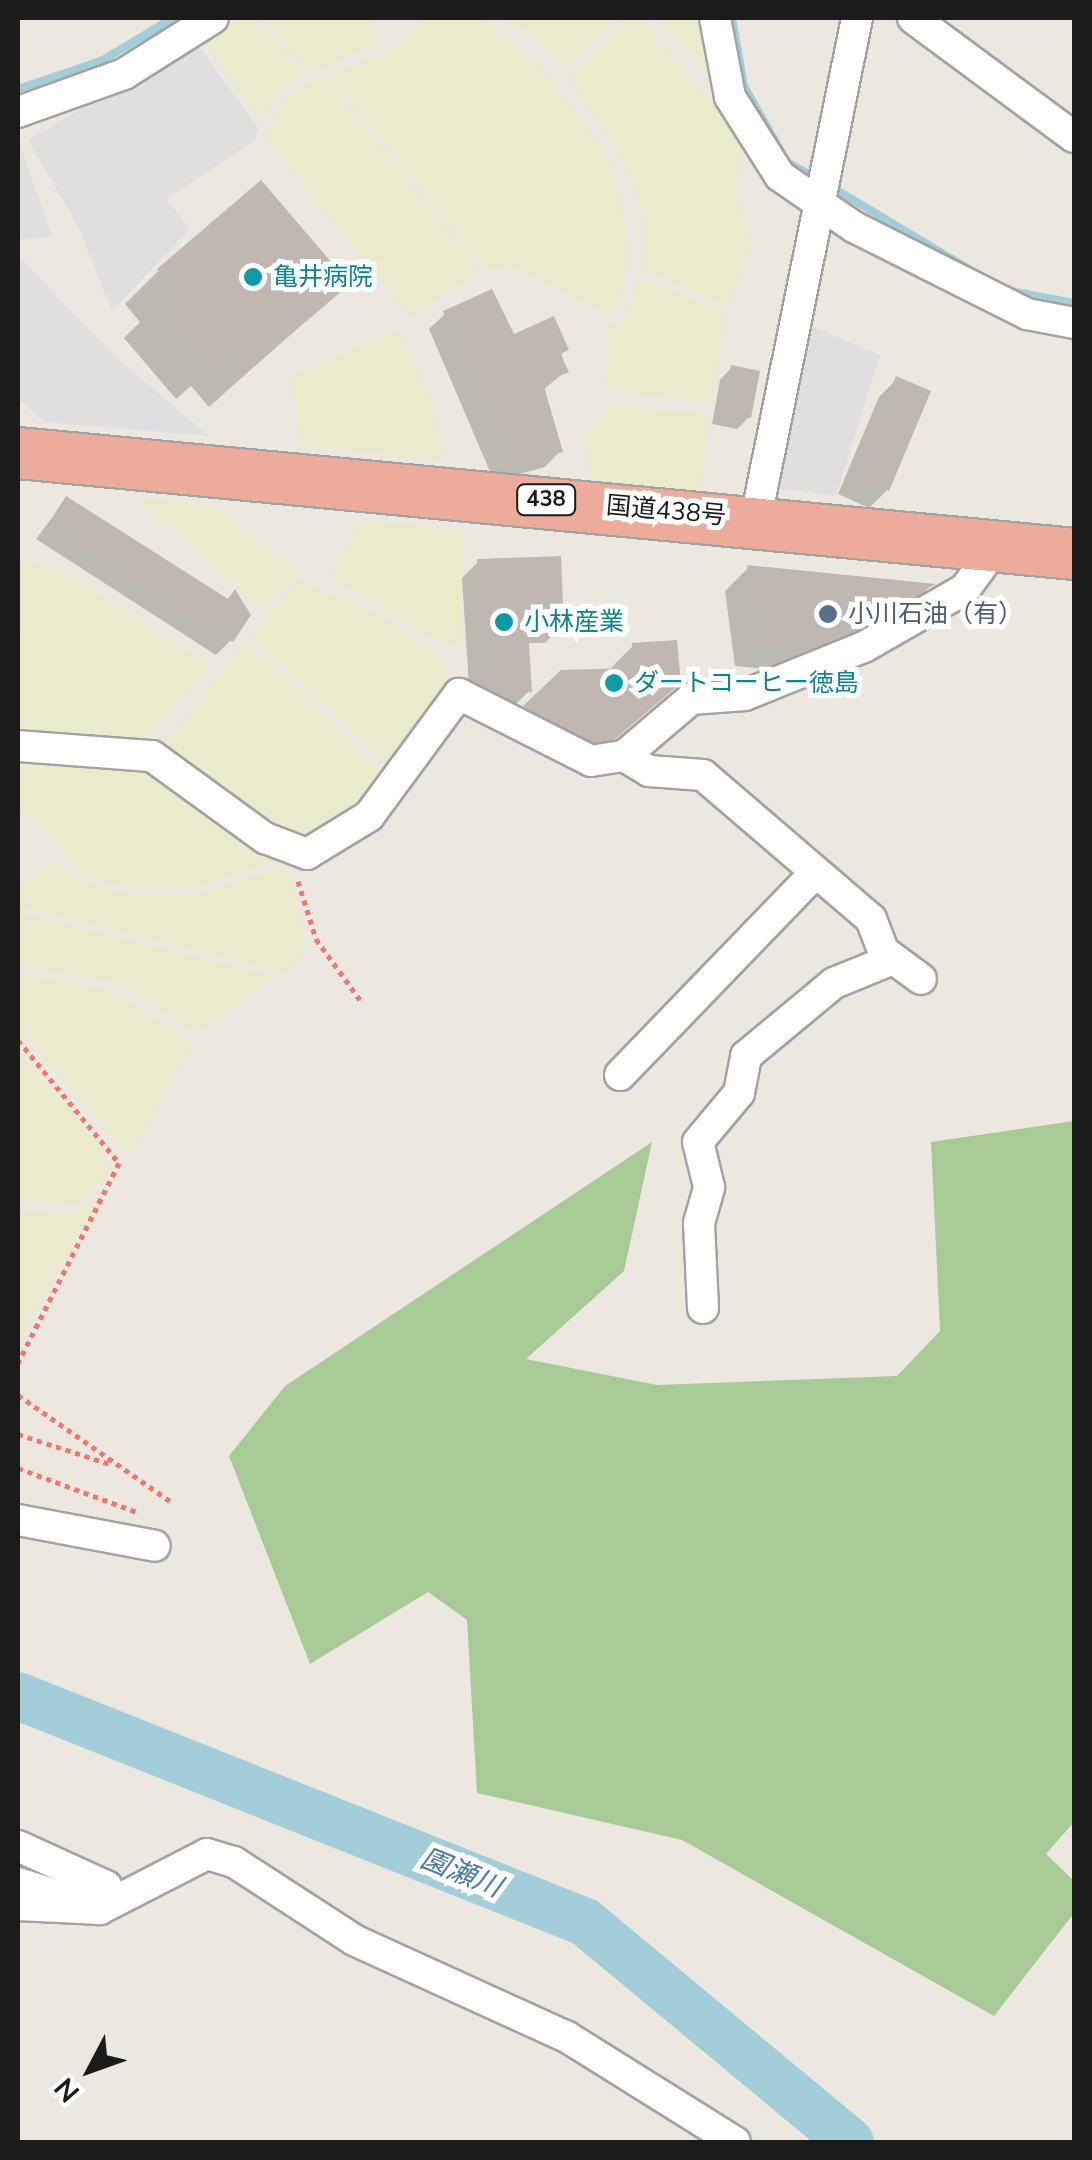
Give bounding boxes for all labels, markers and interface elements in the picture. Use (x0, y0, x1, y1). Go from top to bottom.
place label: 亀井病院 (273, 262, 373, 292)
marker: 亀井病院 (242, 266, 264, 288)
road number: 438 (516, 483, 576, 517)
street label: 国道438号 (605, 491, 727, 531)
place label: 小川石油（有） (848, 599, 1023, 629)
marker: 小川石油（有） (817, 603, 839, 625)
place label: 小林産業 (524, 607, 624, 637)
marker: 小林産業 (493, 611, 515, 633)
place label: ダートコーヒー徳島 (634, 668, 859, 698)
marker: ダートコーヒー徳島 (603, 672, 625, 694)
water label: 園瀬川 (416, 1842, 506, 1904)
north arrow (40, 2020, 140, 2120)
text: N (46, 2069, 89, 2110)

